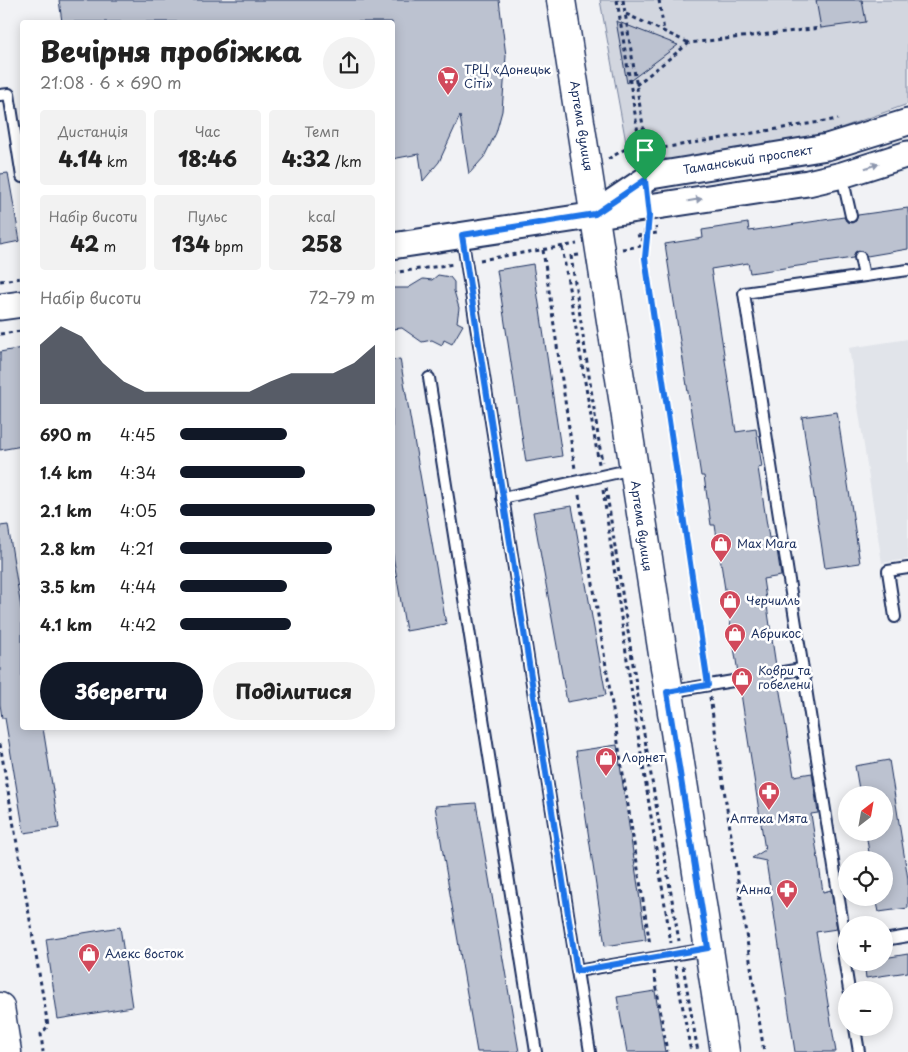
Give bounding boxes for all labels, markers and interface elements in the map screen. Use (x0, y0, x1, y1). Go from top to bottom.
text: Вечірня пробіжка (40, 29, 302, 72)
button: share (323, 37, 375, 89)
place label: ТРЦ «Донецьк Сіті» (464, 60, 551, 92)
supermarket icon: ТРЦ «Донецьк Сіті» (436, 65, 460, 96)
text: 21:08 · 6 × 690 m (40, 70, 182, 94)
street label: Артема вулиця (566, 79, 598, 172)
text: Дистанція (58, 121, 128, 142)
text: Час (195, 121, 220, 142)
text: Темп (304, 121, 340, 142)
pin (624, 129, 666, 180)
icon: arrive (631, 136, 659, 164)
street label: Таманський проспект (682, 140, 814, 178)
text: 4.14 (58, 142, 102, 174)
text: 18:46 (178, 142, 237, 174)
text: 4:32 (282, 142, 331, 174)
text: km (102, 151, 128, 172)
text: /km (331, 151, 362, 172)
one-way arrow (864, 161, 879, 169)
one-way arrow (688, 196, 704, 204)
text: Набір висоти (49, 206, 137, 227)
text: Пульс (188, 206, 227, 227)
text: kcal (308, 206, 336, 227)
text: 42 (70, 227, 99, 259)
text: 134 (172, 227, 210, 259)
text: 258 (301, 227, 342, 259)
text: m (99, 236, 116, 257)
text: bpm (210, 236, 243, 257)
text: Набір висоти (40, 285, 141, 309)
text: 72–79 m (309, 285, 375, 309)
text: 690 m (40, 422, 91, 446)
text: 4:45 (120, 422, 156, 446)
text: 1.4 km (40, 460, 92, 484)
text: 4:34 (120, 460, 156, 484)
street label: Артема вулиця (627, 479, 657, 572)
text: 2.1 km (40, 498, 92, 522)
text: 4:05 (120, 498, 157, 522)
shop icon: Max Mara (709, 532, 733, 563)
place label: Max Mara (737, 534, 797, 552)
text: 2.8 km (40, 536, 95, 560)
text: 4:21 (120, 536, 154, 560)
text: 3.5 km (40, 574, 95, 598)
text: 4:44 (120, 574, 156, 598)
shop icon: Черчилль (718, 589, 742, 620)
place label: Черчилль (746, 591, 800, 609)
text: 4.1 km (40, 612, 92, 636)
text: 4:42 (120, 612, 156, 636)
shop icon: Абрикос (723, 622, 747, 653)
place label: Абрикос (751, 624, 801, 642)
place label: Коври та гобелени (758, 661, 811, 693)
button: Зберегти (40, 662, 203, 720)
button: Поділитися (213, 662, 375, 720)
shop icon: Коври та гобелени (730, 666, 754, 697)
shop icon: Лорнет (594, 746, 618, 777)
place label: Лорнет (622, 748, 665, 766)
pharmacy icon: Аптека Мята (757, 780, 781, 811)
north arrow (838, 786, 892, 841)
map controls (838, 786, 893, 1036)
place label: Аптека Мята (730, 809, 809, 827)
button: locate (838, 851, 893, 906)
pharmacy icon: Анна (775, 878, 799, 909)
place label: Анна (739, 880, 772, 898)
button: + (838, 916, 893, 971)
shop icon: Алекс восток (77, 942, 101, 973)
place label: Алекс восток (105, 944, 185, 962)
button: − (838, 981, 893, 1036)

